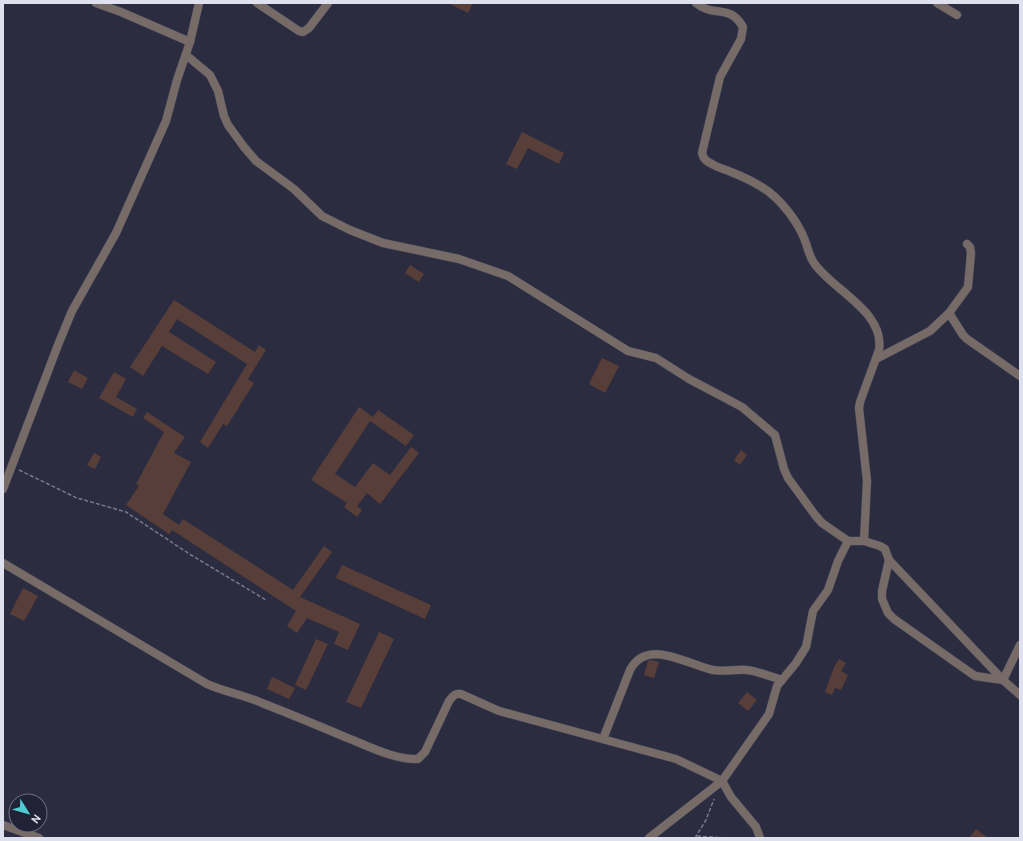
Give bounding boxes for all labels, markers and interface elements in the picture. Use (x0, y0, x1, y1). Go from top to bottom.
north arrow (8, 793, 48, 833)
text: N (28, 812, 44, 826)

